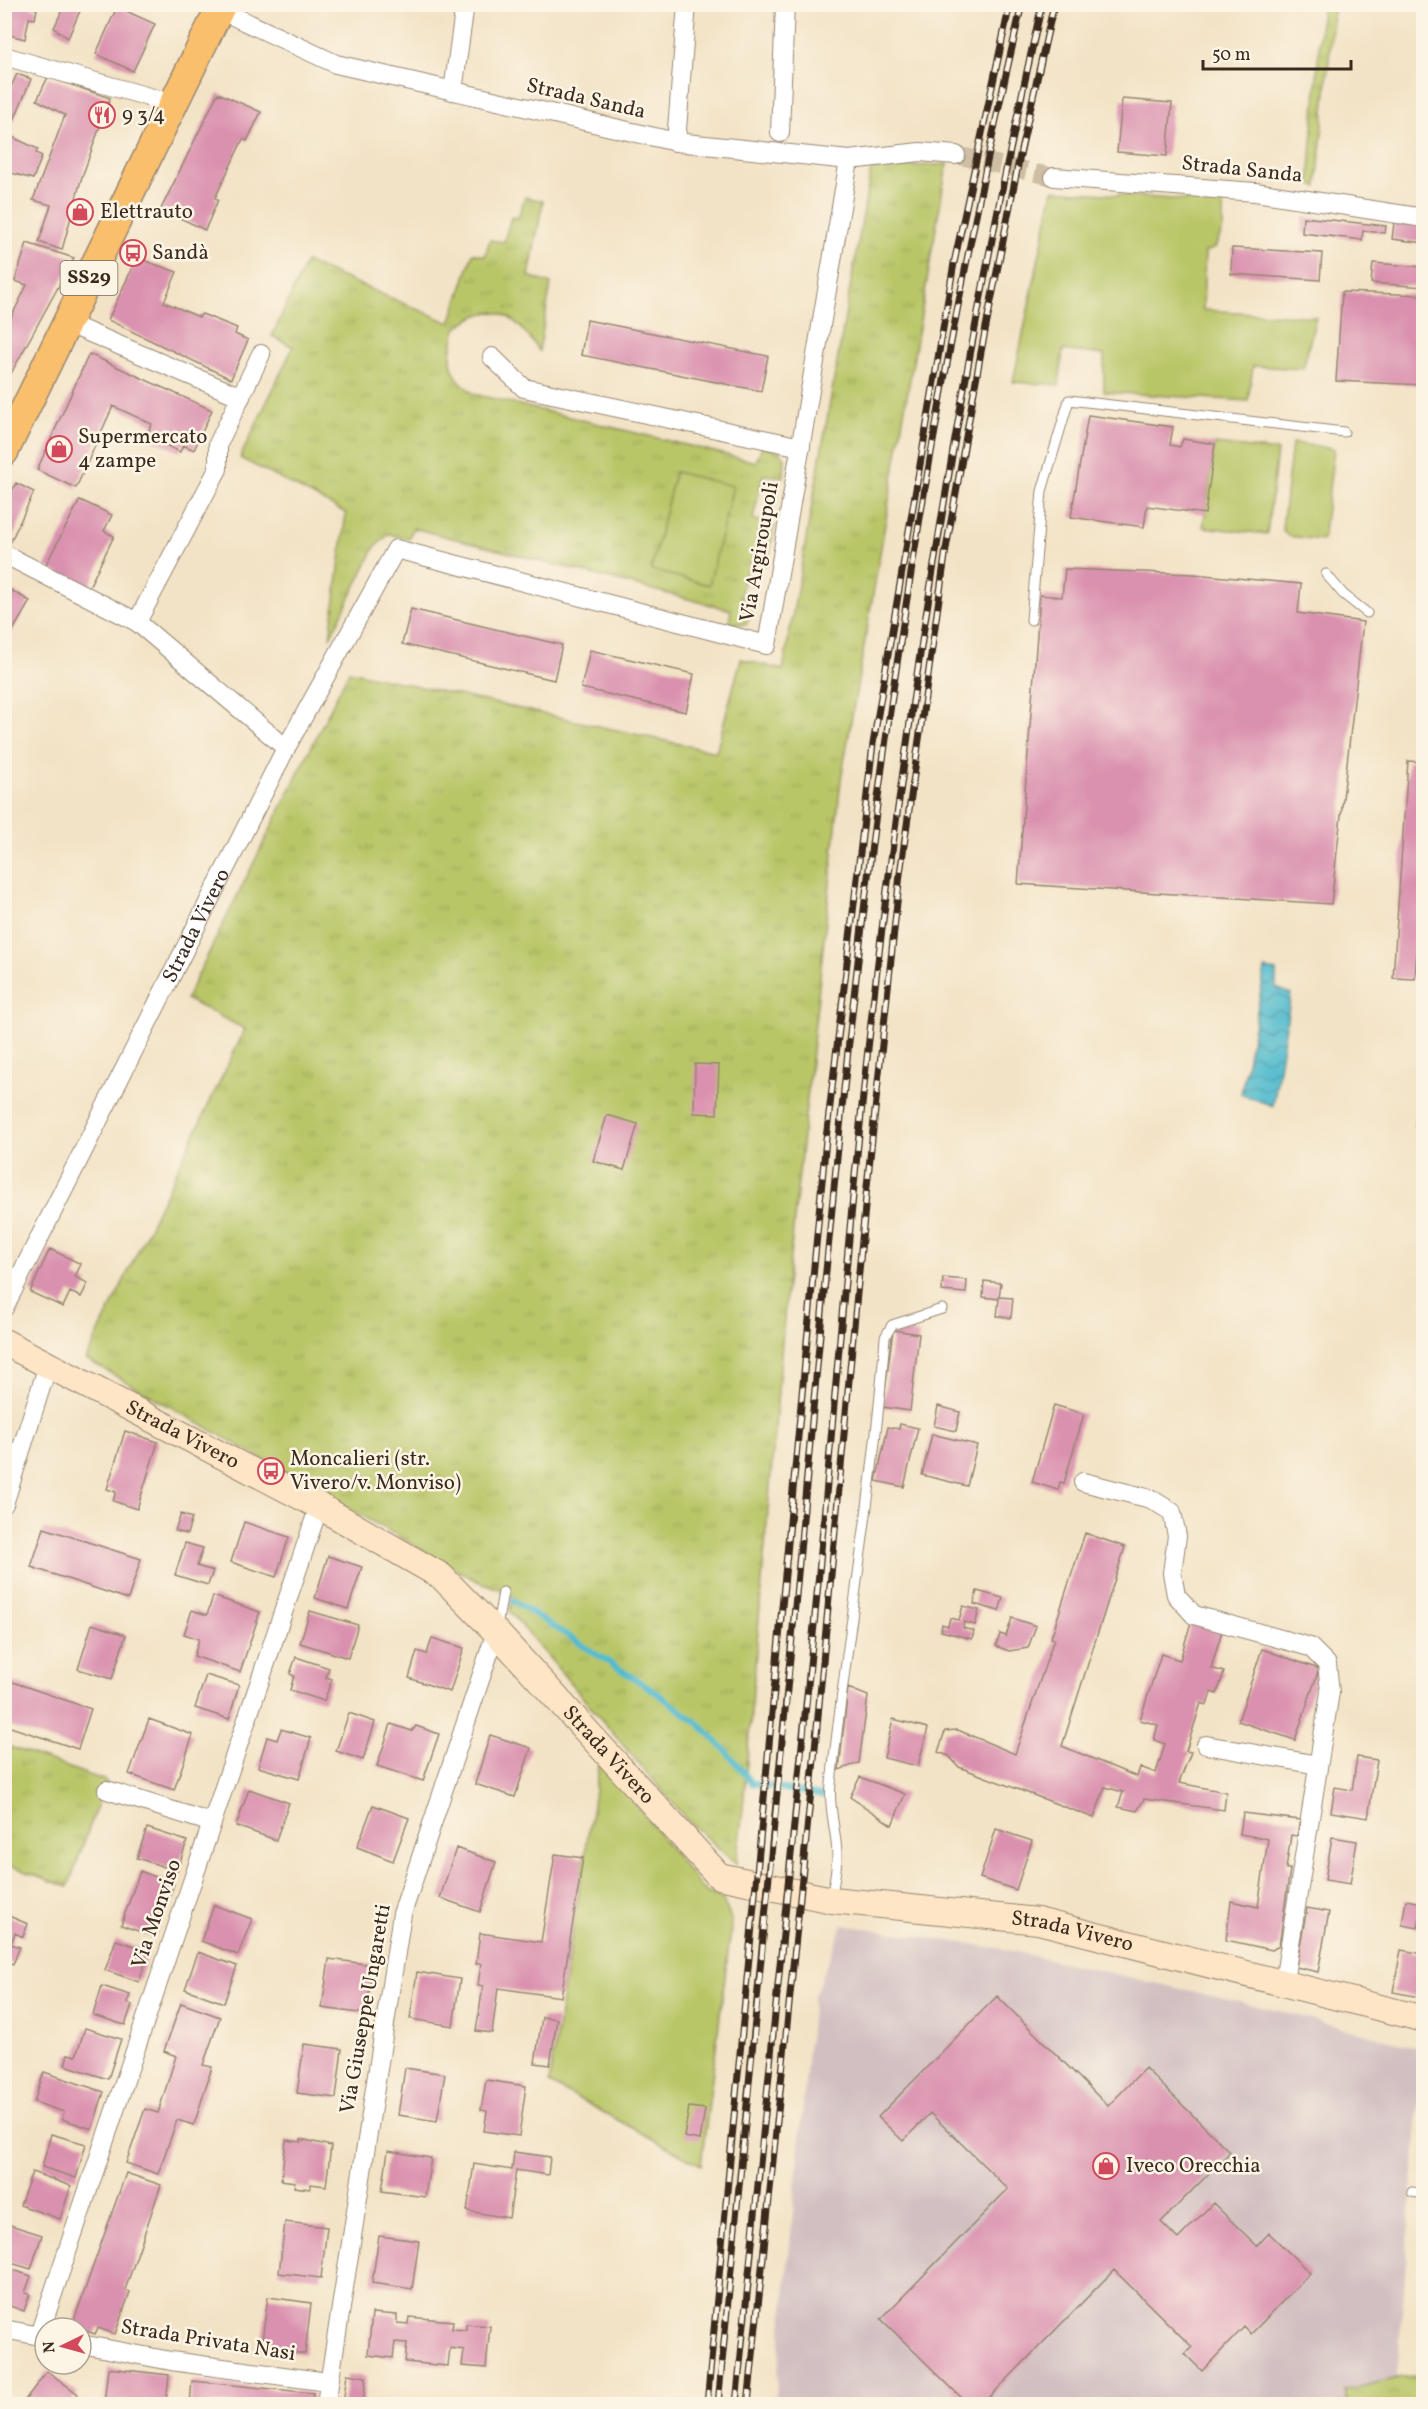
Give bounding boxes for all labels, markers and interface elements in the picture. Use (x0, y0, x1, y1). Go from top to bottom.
scale bar (1203, 33, 1352, 71)
text: 50 m (1212, 43, 1251, 68)
street label: Strada Sanda (523, 71, 649, 127)
restaurant icon: 9 3/4 (87, 100, 117, 130)
place label: 9 3/4 (122, 101, 165, 130)
street label: Strada Sanda (1180, 149, 1304, 191)
shop icon: Elettrauto (65, 197, 95, 227)
place label: Elettrauto (100, 198, 193, 227)
bus stop icon: Sandà (118, 238, 148, 268)
place label: Sandà (152, 239, 209, 268)
road number: SS29 (60, 261, 118, 295)
place label: Supermercato 4 zampe (78, 423, 207, 476)
shop icon: Supermercato 4 zampe (44, 434, 74, 464)
street label: Via Argiroupoli (733, 479, 787, 625)
street label: Strada Vivero (156, 864, 237, 988)
street label: Strada Vivero (120, 1393, 244, 1476)
place label: Moncalieri (str. Vivero/v. Monviso) (290, 1445, 461, 1498)
bus stop icon: Moncalieri (str. Vivero/v. Monviso) (256, 1456, 286, 1486)
street label: Strada Vivero (556, 1699, 661, 1811)
street label: Via Monviso (125, 1855, 189, 1973)
street label: Via Giuseppe Ungaretti (333, 1902, 399, 2116)
street label: Strada Vivero (1010, 1904, 1136, 1959)
shop icon: Iveco Orecchia (1091, 2151, 1121, 2181)
place label: Iveco Orecchia (1126, 2152, 1261, 2181)
street label: Strada Privata Nasi (118, 2313, 298, 2369)
north arrow (33, 2316, 93, 2376)
text: N (39, 2340, 62, 2354)

